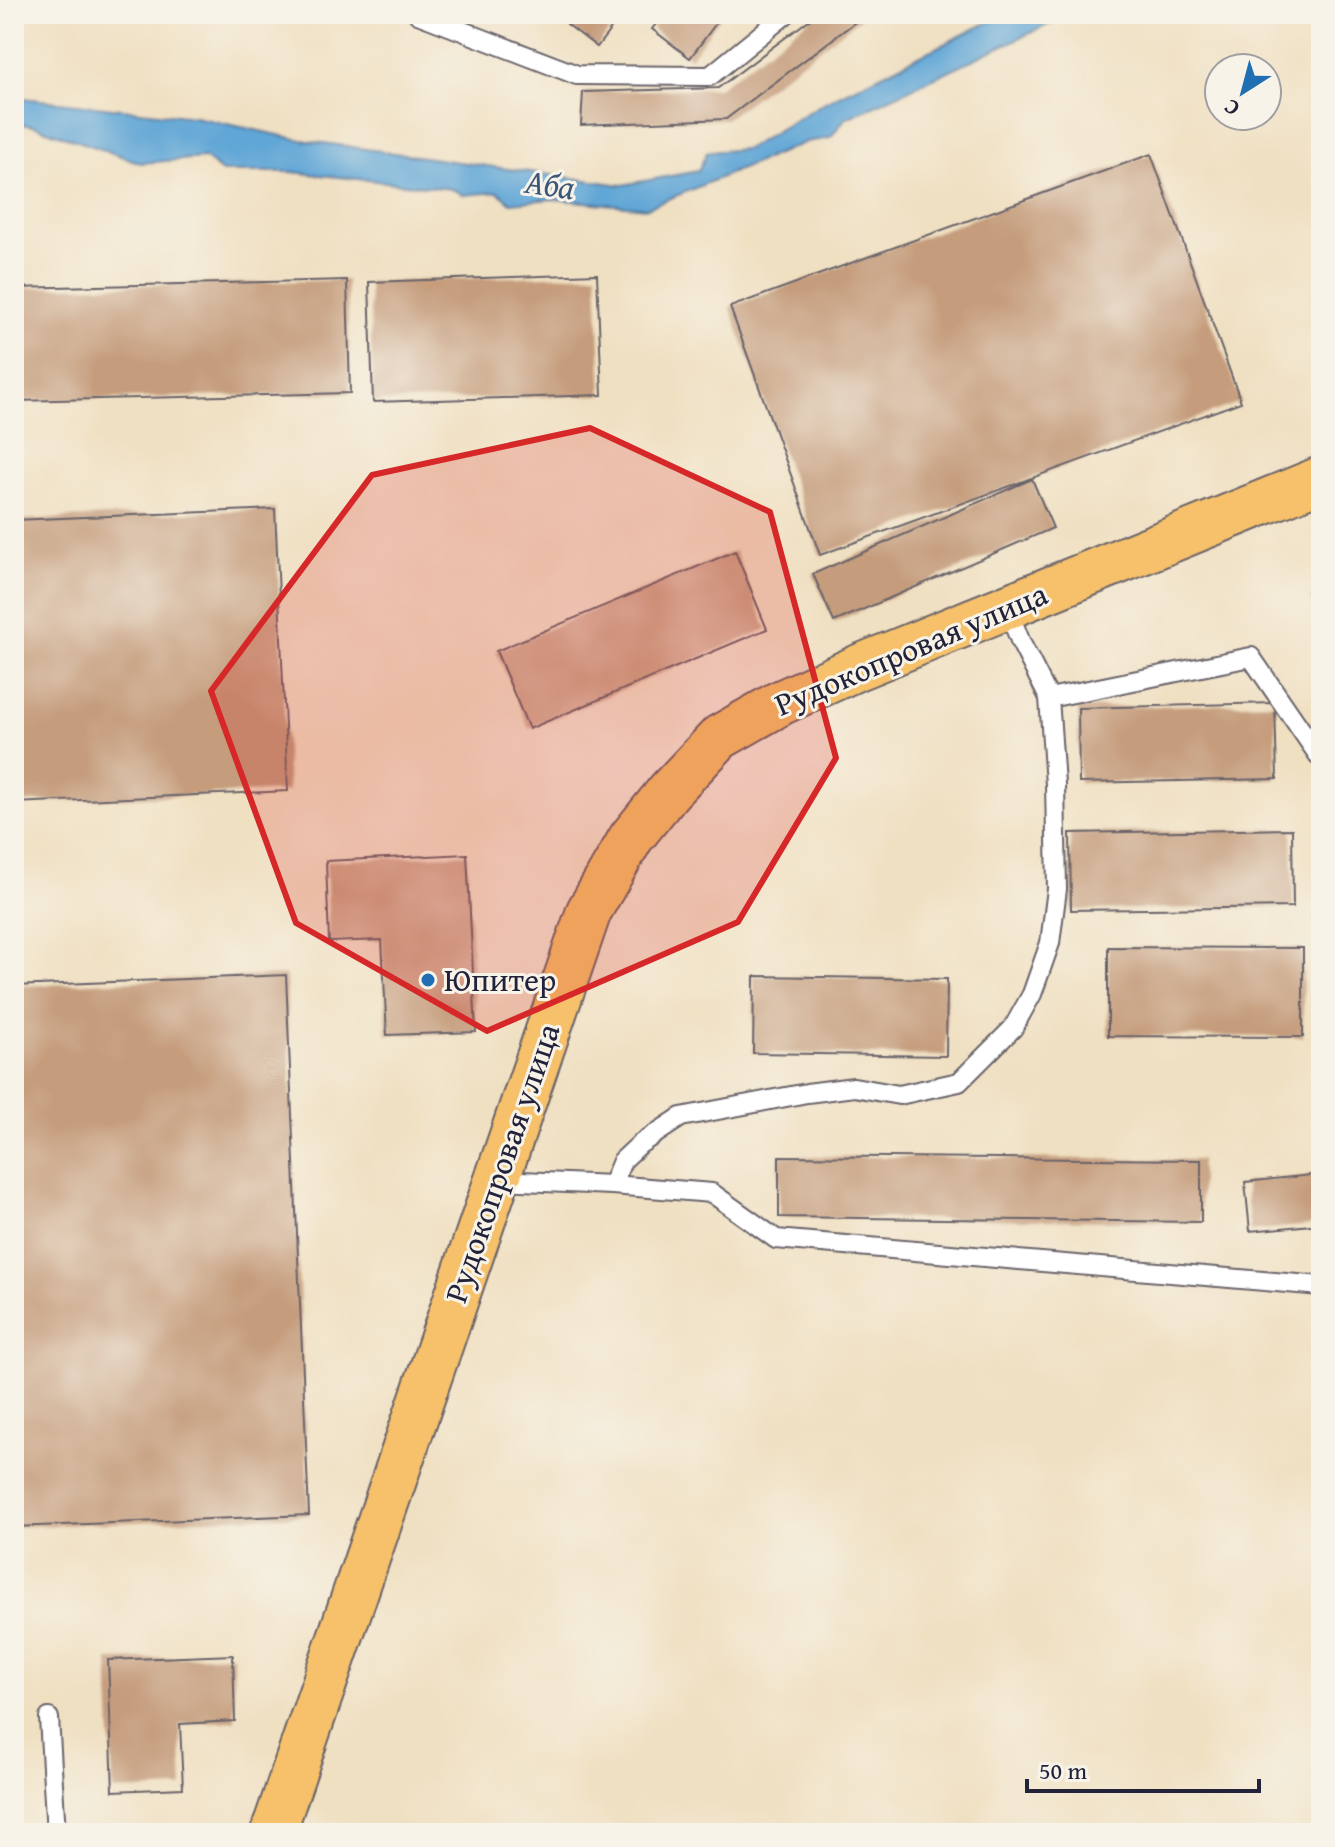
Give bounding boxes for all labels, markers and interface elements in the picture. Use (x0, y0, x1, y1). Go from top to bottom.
north arrow (1203, 52, 1283, 132)
text: С (1217, 92, 1246, 125)
water label: Аба (521, 156, 578, 211)
street label: Рудокопровая улица (767, 569, 1055, 727)
place label: Юпитер (444, 956, 556, 1003)
marker: Юпитер (419, 971, 437, 989)
street label: Рудокопровая улица (432, 1016, 572, 1309)
scale bar (1027, 1743, 1259, 1793)
text: 50 m (1039, 1753, 1087, 1788)

